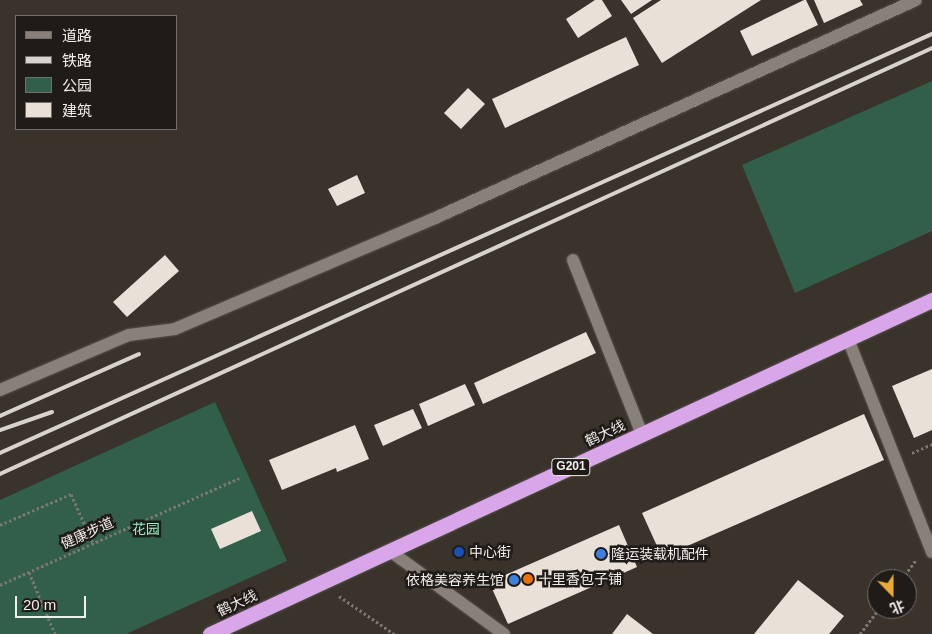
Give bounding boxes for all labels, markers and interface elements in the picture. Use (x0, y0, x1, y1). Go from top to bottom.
legend (15, 15, 178, 130)
text: 道路 (62, 27, 92, 44)
text: 铁路 (62, 52, 92, 69)
text: 公园 (62, 77, 92, 94)
text: 建筑 (62, 102, 92, 119)
street label: 鹤大线 (582, 417, 628, 449)
road number: G201 (551, 458, 591, 477)
street label: 健康步道 (58, 514, 116, 552)
park label: 花园 (132, 521, 160, 537)
place label: 中心街 (469, 544, 511, 560)
marker: 中心街 (453, 546, 465, 558)
place label: 隆运装载机配件 (611, 546, 709, 562)
marker: 隆运装载机配件 (595, 548, 607, 560)
north arrow (867, 569, 917, 619)
place label: 十里香包子铺 (538, 571, 622, 587)
place label: 依格美容养生馆 (406, 572, 504, 588)
marker: 十里香包子铺 (522, 573, 534, 585)
marker: 依格美容养生馆 (508, 574, 520, 586)
scale bar (18, 586, 89, 618)
street label: 鹤大线 (214, 587, 260, 619)
text: 20 m (23, 596, 56, 613)
text: 北 (888, 597, 907, 617)

